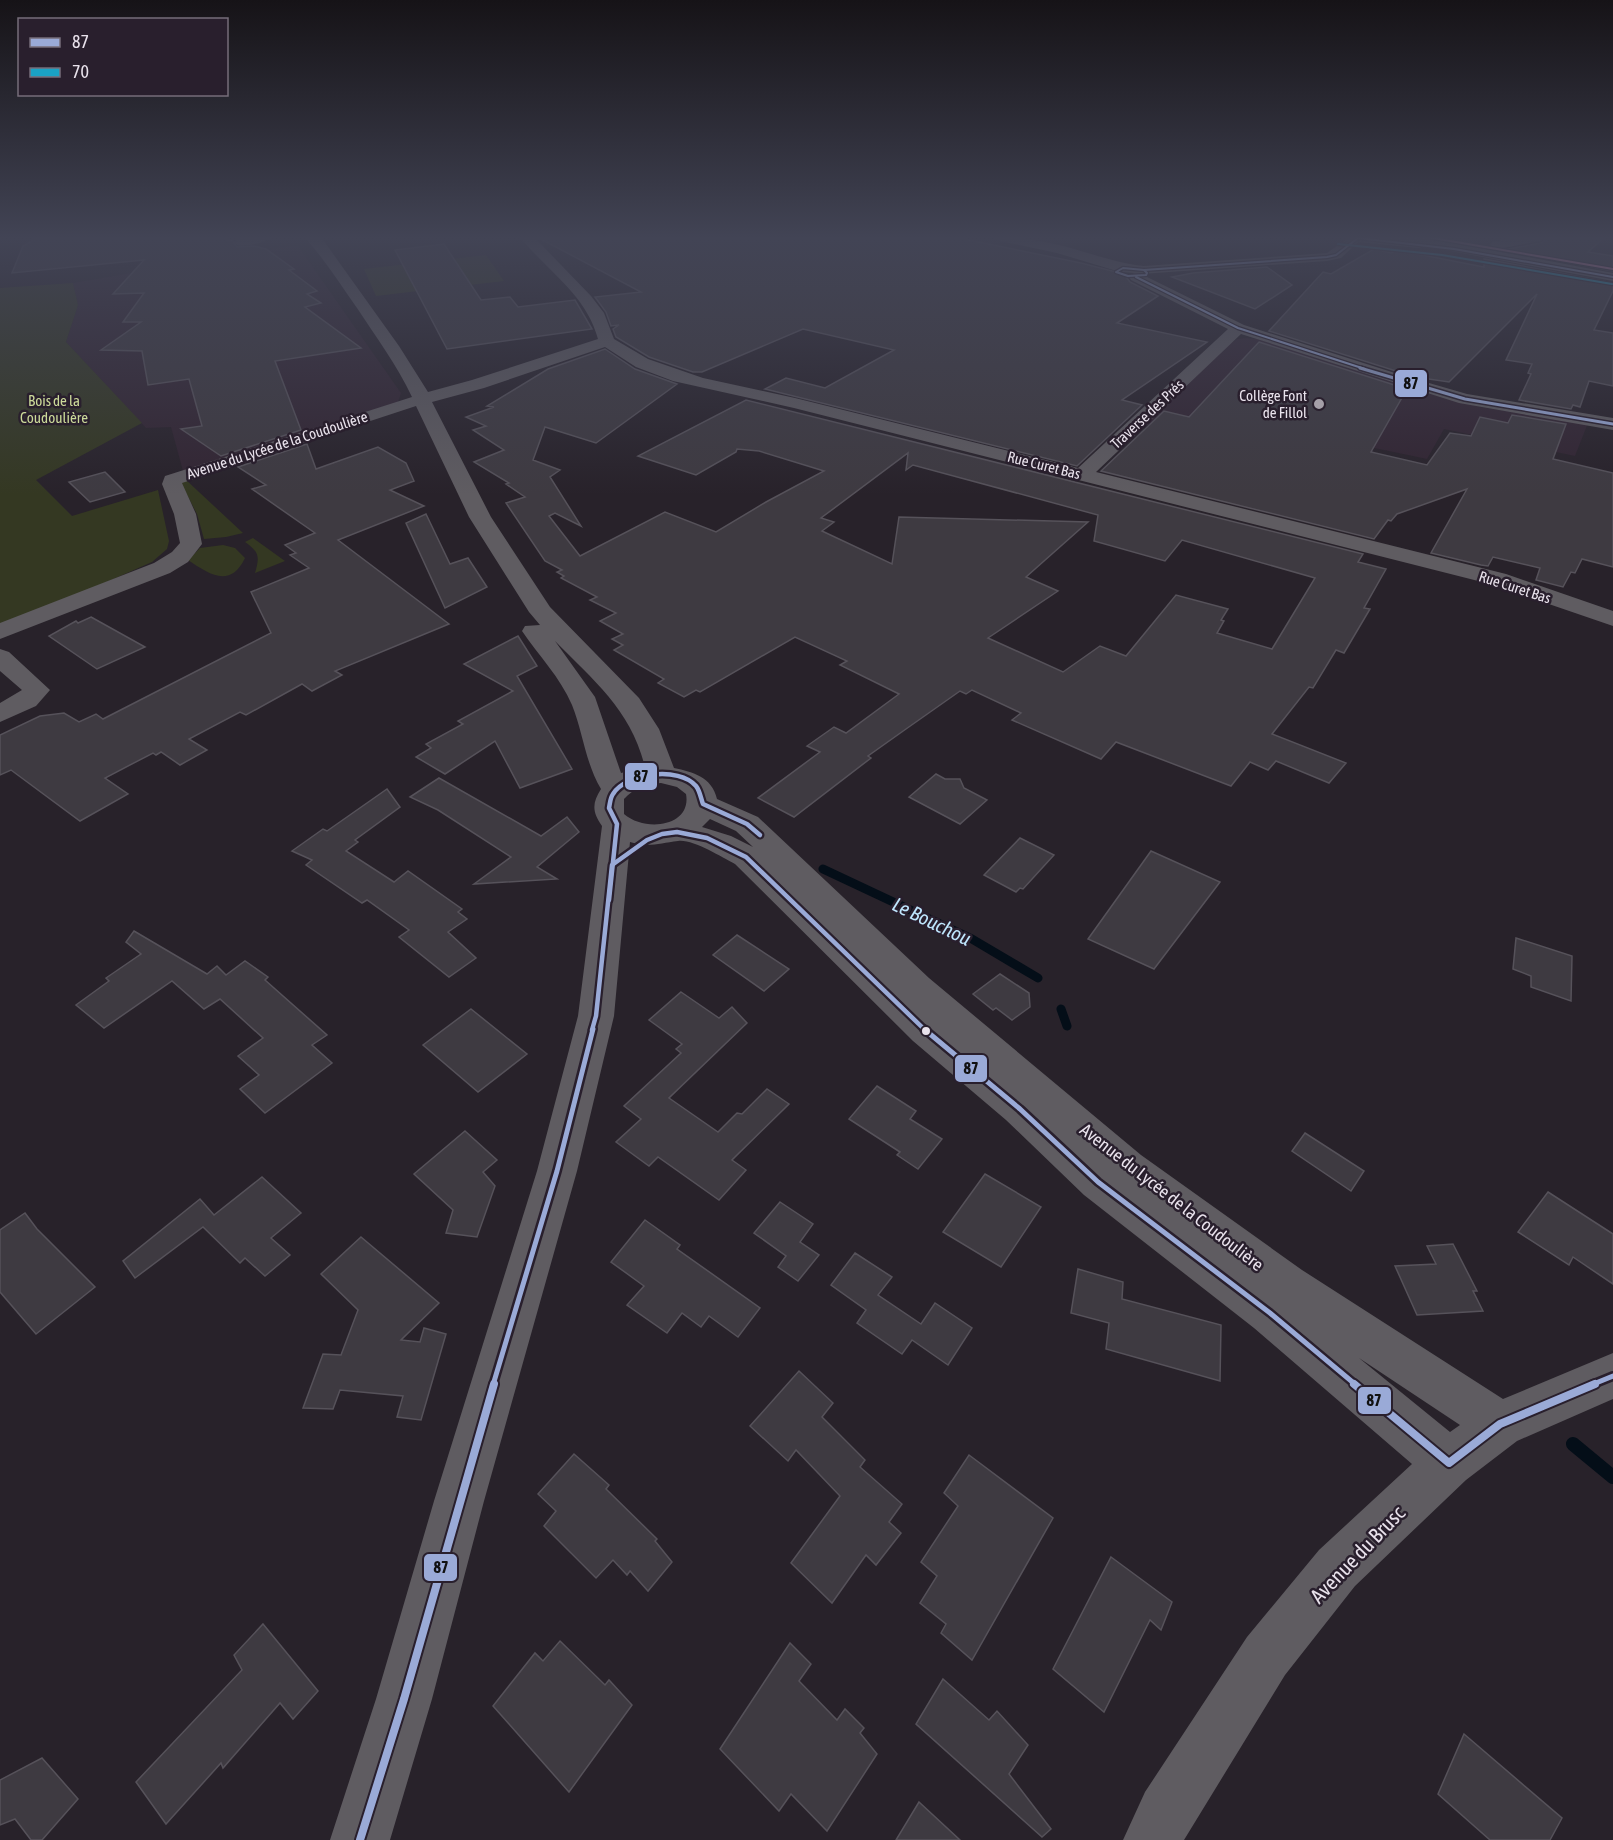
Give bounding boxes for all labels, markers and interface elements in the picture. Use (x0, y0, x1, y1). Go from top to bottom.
legend (18, 18, 228, 96)
text: 87 (72, 31, 89, 52)
text: 70 (72, 61, 89, 82)
line badge: 87 (1394, 369, 1428, 398)
text: 87 (1403, 374, 1419, 392)
street label: Traverse des Prés (1107, 376, 1187, 452)
place label: Collège Font de Fillol (1239, 387, 1307, 421)
park label: Bois de la Coudoulière (20, 392, 88, 426)
marker: Collège Font de Fillol (1312, 397, 1326, 411)
street label: Avenue du Lycée de la Coudoulière (184, 408, 370, 482)
street label: Rue Curet Bas (1006, 448, 1082, 482)
street label: Rue Curet Bas (1477, 567, 1553, 607)
line badge: 87 (624, 762, 658, 791)
text: 87 (633, 767, 649, 785)
water label: Le Bouchou (889, 892, 975, 950)
unlabelled marker (920, 1025, 932, 1037)
line badge: 87 (954, 1054, 988, 1083)
text: 87 (963, 1059, 979, 1077)
street label: Avenue du Lycée de la Coudoulière (1076, 1119, 1268, 1275)
line badge: 87 (1357, 1386, 1392, 1415)
text: 87 (1366, 1391, 1382, 1409)
street label: Avenue du Brusc (1305, 1500, 1409, 1607)
line badge: 87 (423, 1553, 458, 1582)
text: 87 (433, 1558, 449, 1576)

